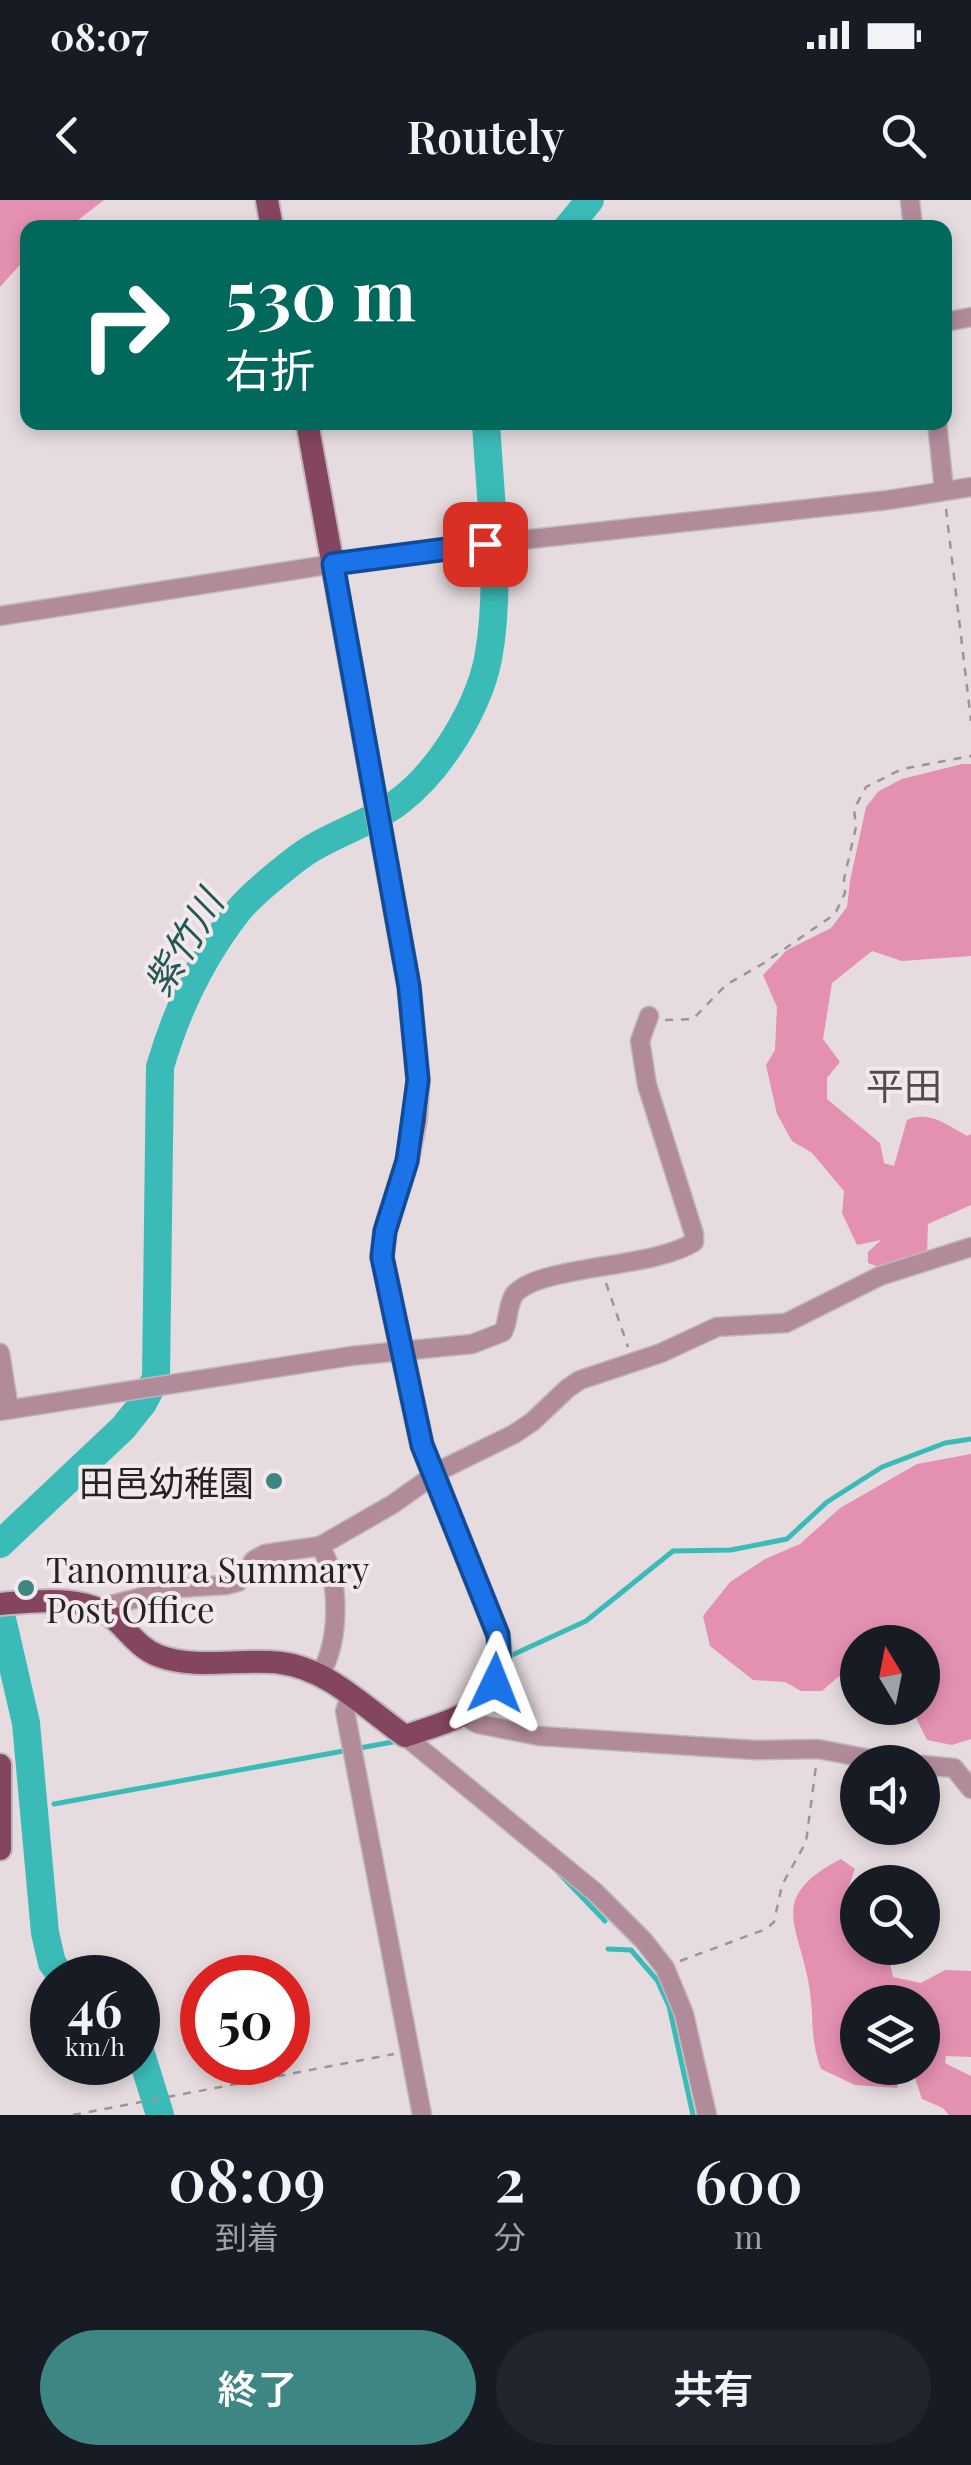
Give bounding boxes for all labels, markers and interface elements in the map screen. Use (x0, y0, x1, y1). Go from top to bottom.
text: 08:07 (50, 10, 149, 61)
text: Routely (407, 105, 564, 165)
icon: back (40, 108, 95, 163)
icon: search (876, 108, 931, 163)
text: 530 m (225, 245, 416, 339)
icon: right (60, 260, 190, 390)
text: 右折 (225, 338, 315, 398)
pin (443, 502, 528, 587)
icon: arrive (458, 517, 513, 572)
water label: 紫竹川 (131, 877, 235, 1004)
district label: 平田 (866, 1059, 942, 1110)
place label: 田邑幼稚園 (79, 1458, 254, 1505)
marker: 田邑幼稚園 (263, 1470, 285, 1492)
place label: Tanomura Summary Post Office (46, 1545, 370, 1632)
marker: Tanomura Summary Post Office (15, 1577, 37, 1599)
north arrow (840, 1625, 940, 1725)
map controls (840, 1625, 940, 2085)
position arrow (443, 1631, 547, 1735)
button: sound (840, 1745, 940, 1845)
button: search (840, 1865, 940, 1965)
speed limit sign: 50 (180, 1955, 310, 2085)
text: 46 (68, 1974, 122, 2041)
button: layers (840, 1985, 940, 2085)
text: km/h (65, 2029, 125, 2062)
text: 08:09 (168, 2137, 326, 2217)
text: 2 (495, 2137, 525, 2217)
text: 600 (694, 2139, 803, 2219)
text: 到着 (215, 2214, 279, 2257)
text: 分 (494, 2214, 526, 2257)
text: m (734, 2214, 763, 2257)
button: 終了 (40, 2330, 476, 2445)
button: 共有 (496, 2330, 931, 2445)

